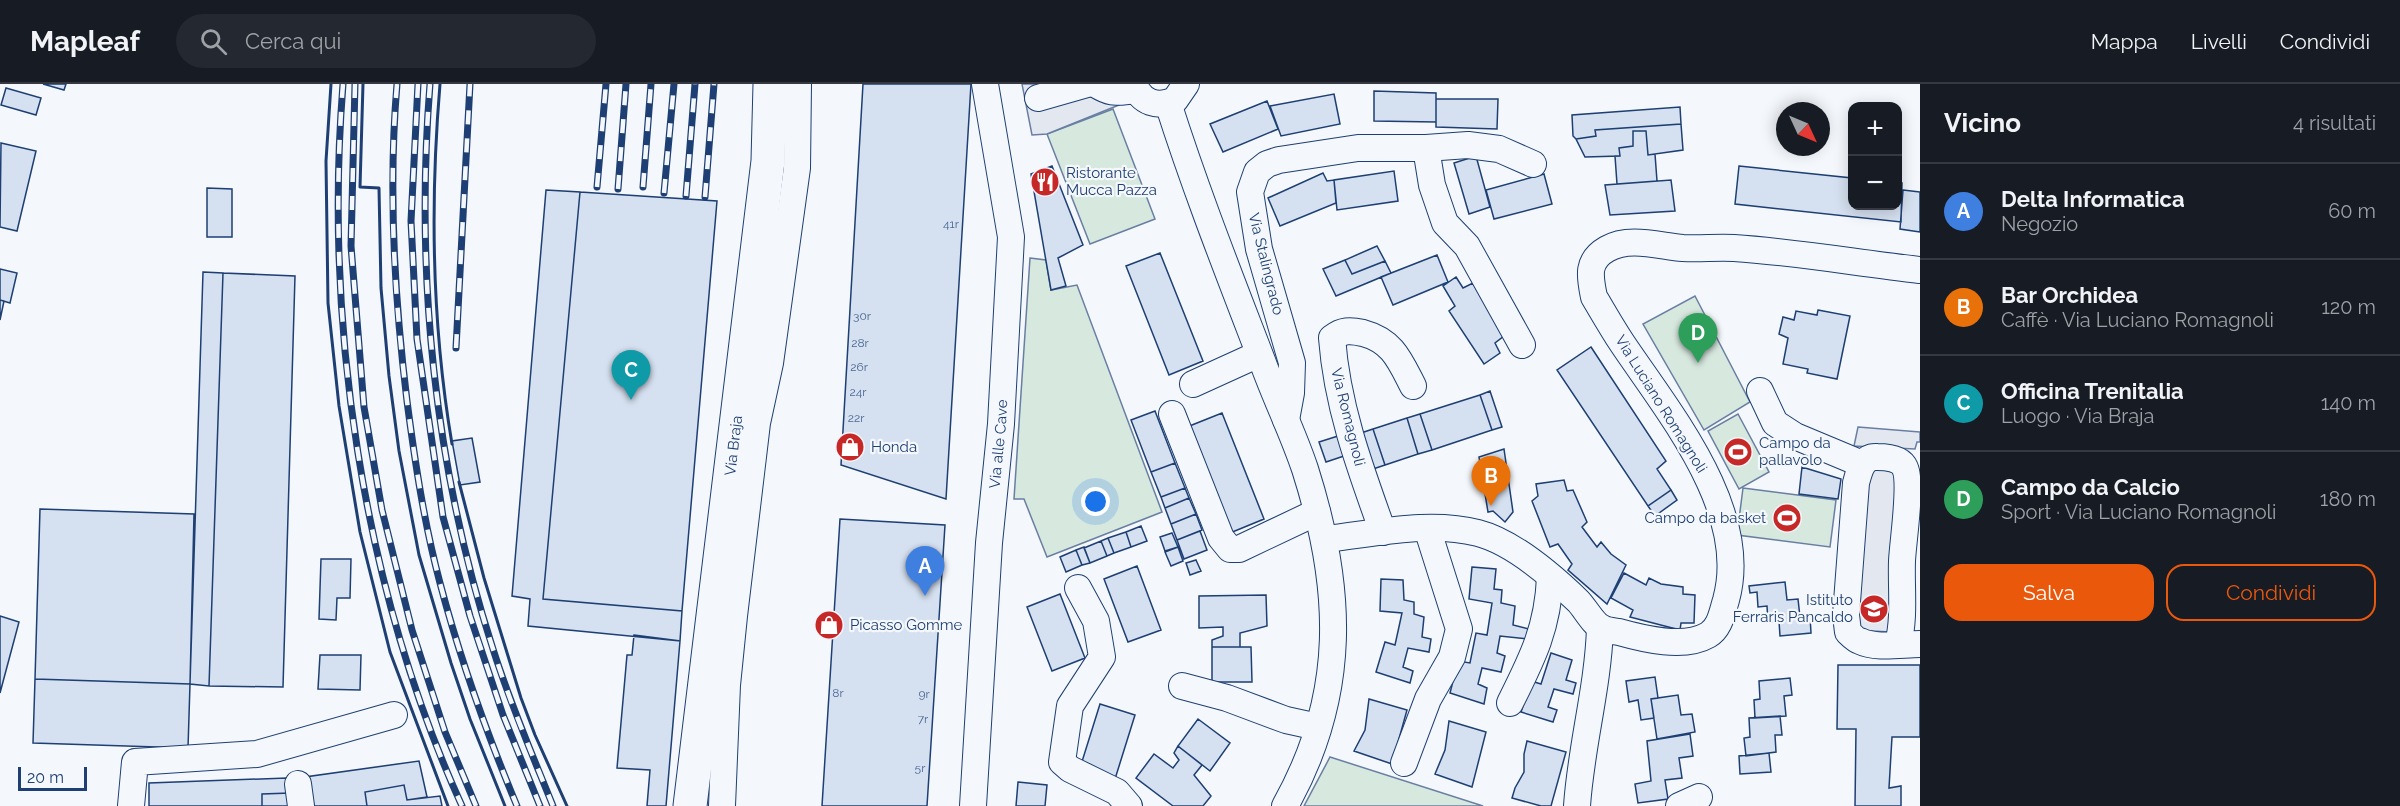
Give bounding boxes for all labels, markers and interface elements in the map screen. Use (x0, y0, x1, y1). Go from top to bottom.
search box (176, 14, 596, 68)
text: Mapleaf (30, 25, 140, 58)
icon: search (197, 25, 230, 58)
text: Cerca qui (245, 28, 341, 54)
text: Mappa (2091, 29, 2158, 54)
text: Livelli (2191, 29, 2247, 54)
text: Condividi (2280, 29, 2370, 54)
north arrow (1776, 102, 1830, 156)
map controls (1848, 102, 1902, 210)
button: + (1848, 102, 1902, 156)
text: Vicino (1944, 108, 2021, 138)
text: 4 risultati (2293, 111, 2376, 135)
button: − (1848, 156, 1902, 210)
place label: Ristorante Mucca Pazza (1066, 164, 1157, 199)
restaurant icon: Ristorante Mucca Pazza (1029, 166, 1061, 198)
text: Delta Informatica (2001, 186, 2185, 212)
text: A (1957, 199, 1970, 223)
text: 60 m (2328, 199, 2376, 223)
street label: Via Stalingrado (1245, 211, 1287, 317)
text: Negozio (2001, 212, 2078, 236)
house number: 41r (943, 217, 960, 231)
text: Bar Orchidea (2001, 282, 2138, 308)
text: B (1957, 295, 1970, 319)
text: 120 m (2321, 295, 2376, 319)
text: Caffè · Via Luciano Romagnoli (2001, 308, 2274, 332)
house number: 30r (853, 309, 872, 323)
pin: D (1678, 314, 1718, 363)
street label: Via Luciano Romagnoli (1611, 332, 1711, 476)
house number: 28r (851, 336, 870, 350)
pin: C (612, 350, 650, 400)
house number: 26r (850, 360, 869, 374)
street label: Via Romagnoli (1327, 366, 1369, 468)
text: Officina Trenitalia (2001, 378, 2184, 404)
house number: 24r (849, 385, 867, 399)
text: C (1957, 391, 1970, 415)
text: 140 m (2321, 391, 2376, 415)
street label: Via alle Cave (986, 399, 1011, 489)
text: Luogo · Via Braja (2001, 404, 2155, 428)
house number: 22r (848, 411, 865, 425)
street label: Via Braja (721, 415, 746, 477)
shop icon: Honda (834, 431, 866, 463)
place label: Campo da pallavolo (1759, 434, 1831, 469)
sports icon: Campo da pallavolo (1722, 436, 1754, 468)
place label: Honda (871, 438, 917, 456)
pin: B (1472, 456, 1510, 506)
text: Campo da Calcio (2001, 474, 2180, 500)
your location (1081, 487, 1110, 516)
text: D (1956, 487, 1971, 511)
text: 180 m (2320, 487, 2376, 511)
text: Sport · Via Luciano Romagnoli (2001, 500, 2276, 524)
sports icon: Campo da basket (1771, 502, 1803, 534)
place label: Campo da basket (1644, 509, 1766, 527)
pin: A (906, 546, 944, 596)
button: Salva (1944, 564, 2154, 621)
button: Condividi (2166, 564, 2376, 621)
place label: Istituto Ferraris Pancaldo (1733, 591, 1853, 626)
school or university icon: Istituto Ferraris Pancaldo (1858, 593, 1890, 625)
shop icon: Picasso Gomme (813, 609, 845, 641)
place label: Picasso Gomme (850, 616, 962, 634)
house number: 8r (832, 686, 844, 700)
house number: 9r (918, 687, 930, 701)
house number: 7r (918, 712, 929, 726)
house number: 5r (915, 761, 926, 775)
scale bar (18, 764, 87, 792)
text: 20 m (27, 768, 64, 787)

